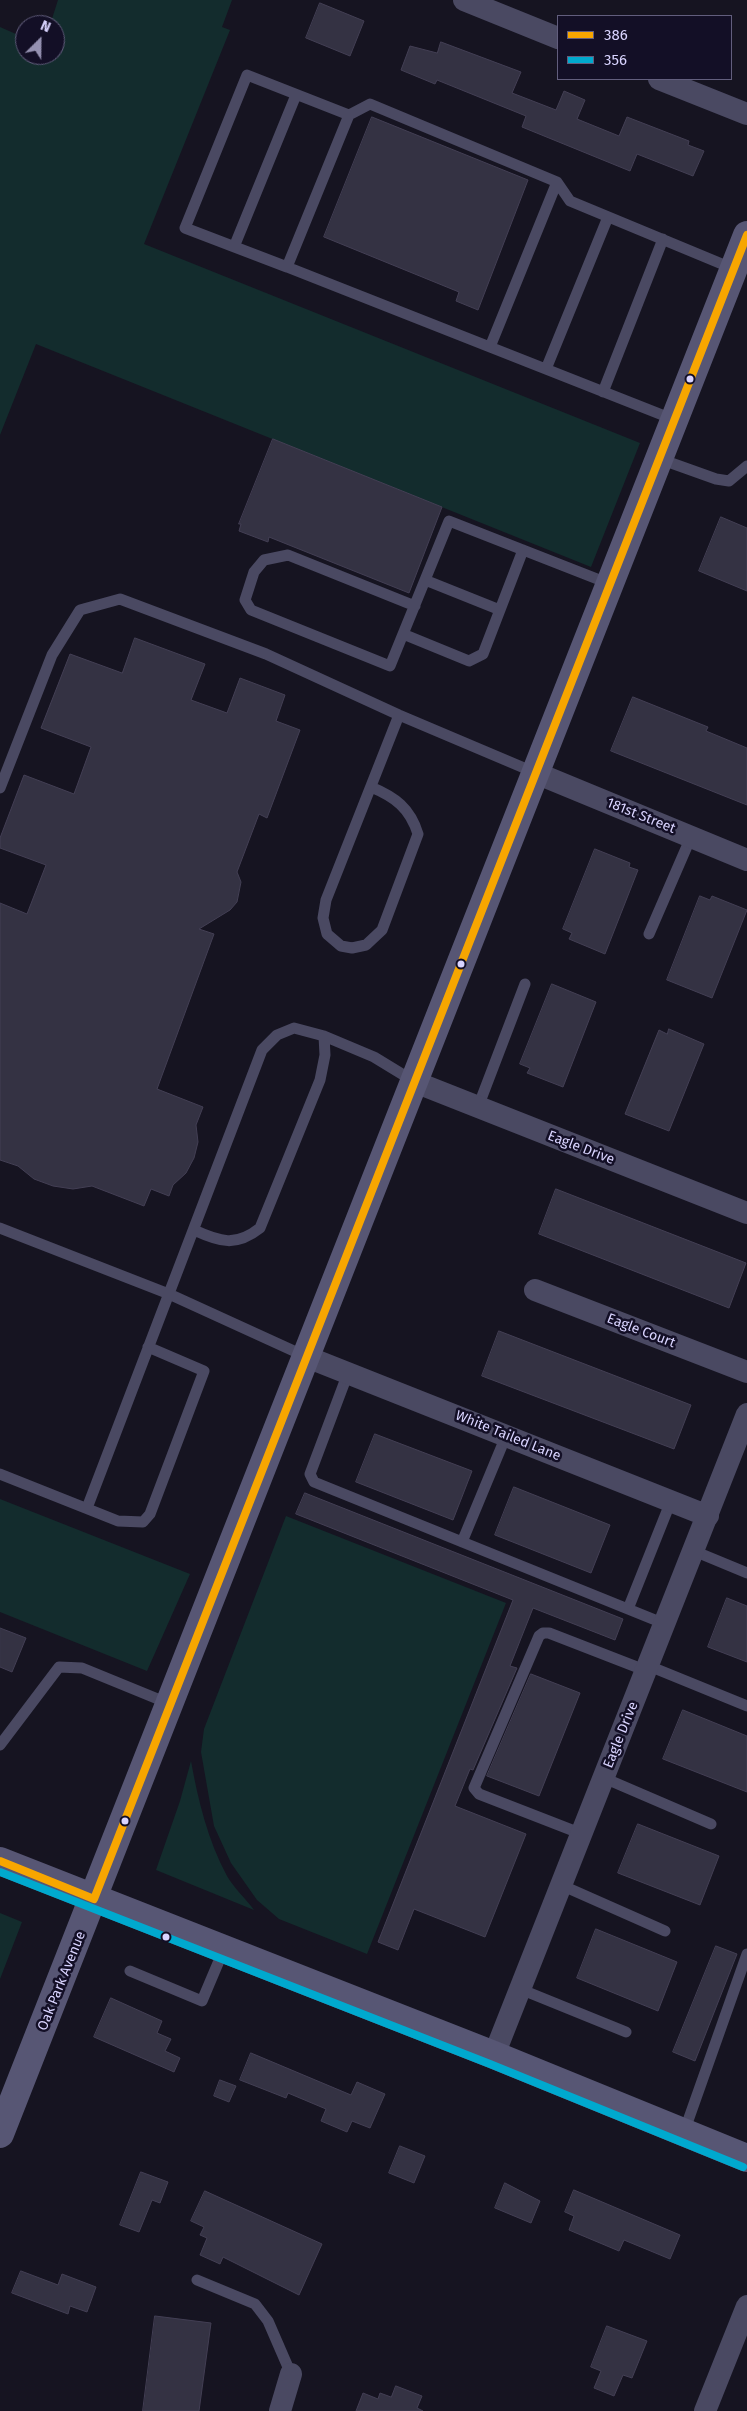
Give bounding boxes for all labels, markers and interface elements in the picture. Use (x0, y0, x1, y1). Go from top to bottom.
north arrow (15, 15, 65, 65)
legend (557, 15, 732, 80)
text: N (38, 17, 53, 36)
text: 386 (604, 26, 628, 44)
text: 356 (604, 51, 627, 69)
unlabelled marker (685, 374, 695, 384)
street label: 181st Street (604, 795, 678, 837)
unlabelled marker (456, 959, 466, 969)
street label: Eagle Drive (545, 1128, 617, 1168)
street label: Eagle Court (604, 1310, 678, 1352)
street label: White Tailed Lane (453, 1407, 563, 1465)
street label: Eagle Drive (600, 1699, 642, 1771)
unlabelled marker (120, 1816, 130, 1826)
street label: Oak Park Avenue (34, 1929, 90, 2033)
unlabelled marker (161, 1932, 171, 1942)

